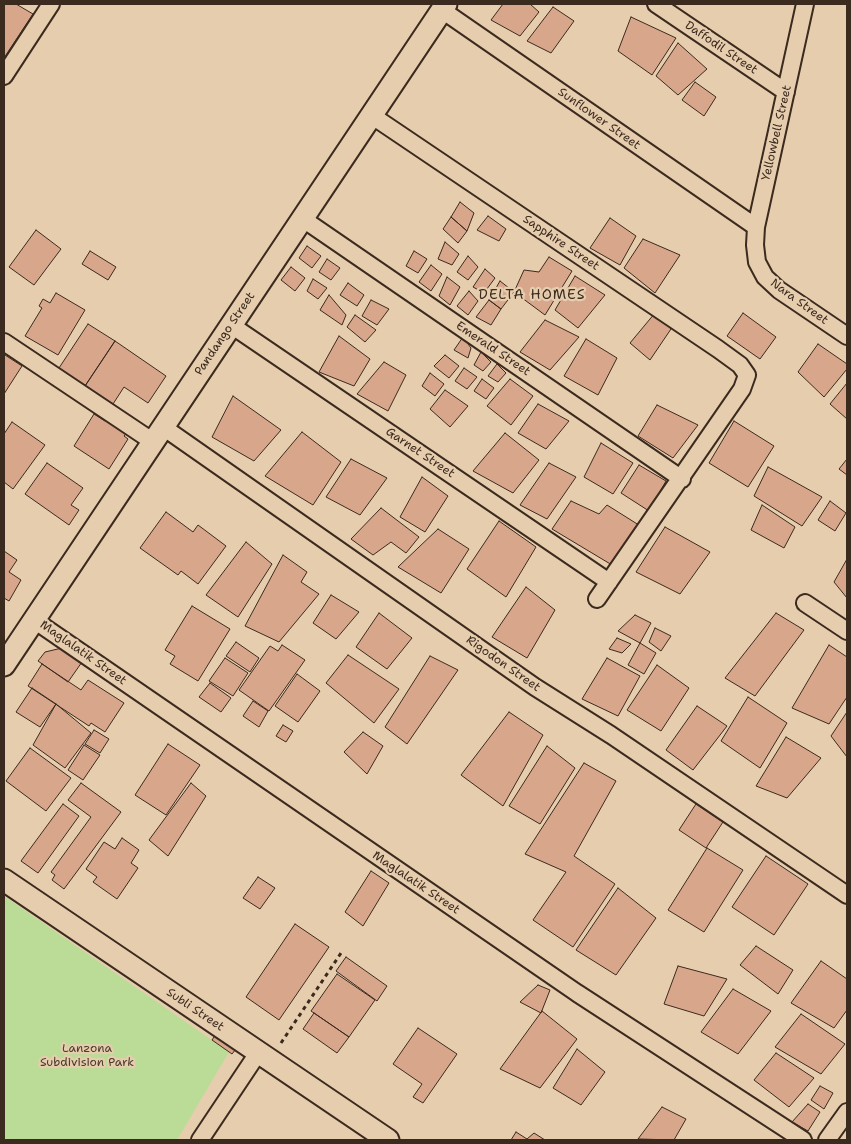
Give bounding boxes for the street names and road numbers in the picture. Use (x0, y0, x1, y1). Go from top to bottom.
street label: Daffodil Street (682, 18, 760, 78)
street label: Yellowbell Street (759, 84, 795, 182)
street label: Sunflower Street (555, 85, 643, 153)
street label: Sapphire Street (520, 212, 602, 274)
street label: Nara Street (767, 276, 831, 328)
street label: Pandango Street (192, 290, 258, 378)
street label: Emerald Street (453, 319, 533, 379)
street label: Garnet Street (383, 425, 457, 481)
street label: Maglalatik Street (37, 618, 129, 688)
street label: Rigodon Street (463, 633, 543, 695)
street label: Maglalatik Street (369, 848, 463, 918)
street label: Subli Street (163, 985, 227, 1035)

